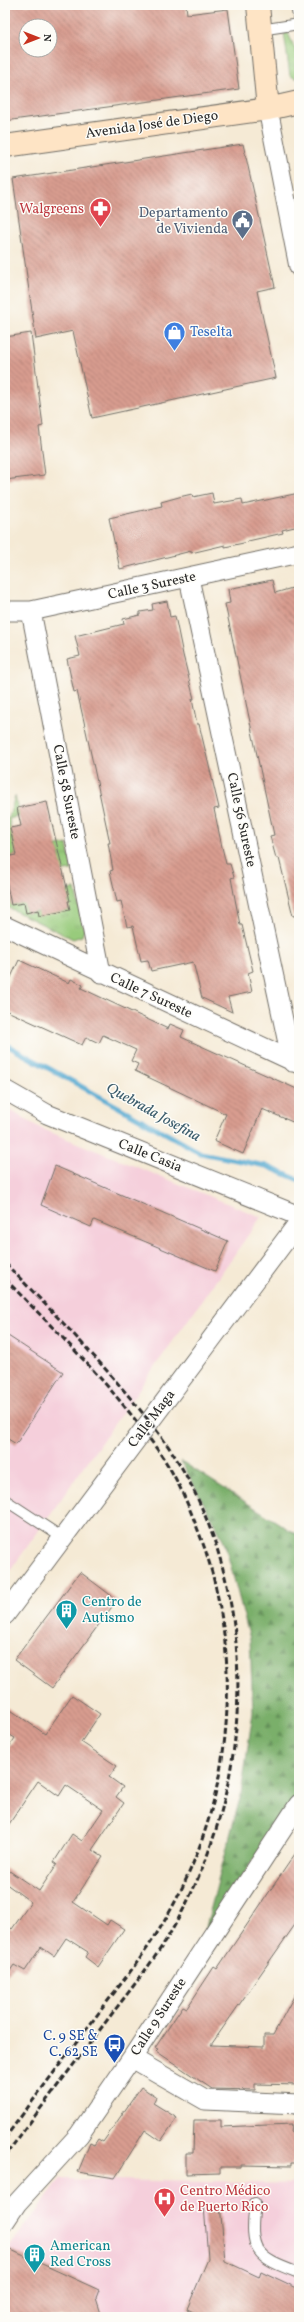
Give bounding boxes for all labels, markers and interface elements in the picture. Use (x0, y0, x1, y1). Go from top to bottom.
north arrow (18, 18, 58, 58)
text: N (39, 34, 54, 42)
street label: Avenida José de Diego (85, 106, 219, 144)
pharmacy icon: Walgreens (87, 196, 113, 229)
place label: Walgreens (19, 200, 84, 219)
place label: Departamento de Vivienda (139, 204, 228, 239)
public building icon: Departamento de Vivienda (230, 208, 256, 241)
shop icon: Teselta (161, 319, 187, 352)
place label: Teselta (190, 323, 233, 342)
street label: Calle 3 Sureste (106, 567, 198, 605)
street label: Calle 58 Sureste (48, 743, 85, 841)
street label: Calle 56 Sureste (222, 771, 260, 869)
street label: Calle 7 Sureste (107, 969, 196, 1024)
water label: Quebrada Josefina (102, 1078, 204, 1148)
street label: Calle Casia (115, 1135, 185, 1177)
street label: Calle Maga (124, 1386, 180, 1452)
place label: Centro de Autismo (82, 1593, 142, 1628)
building icon: Centro de Autismo (53, 1597, 79, 1630)
street label: Calle 9 Sureste (127, 1974, 192, 2060)
place label: C. 9 SE & C. 62 SE (43, 2027, 98, 2062)
bus stop icon: C. 9 SE & C. 62 SE (101, 2031, 127, 2064)
place label: Centro Médico de Puerto Rico (180, 2182, 270, 2217)
hospital icon: Centro Médico de Puerto Rico (152, 2186, 178, 2219)
place label: American Red Cross (50, 2237, 111, 2272)
building icon: American Red Cross (22, 2241, 48, 2274)

